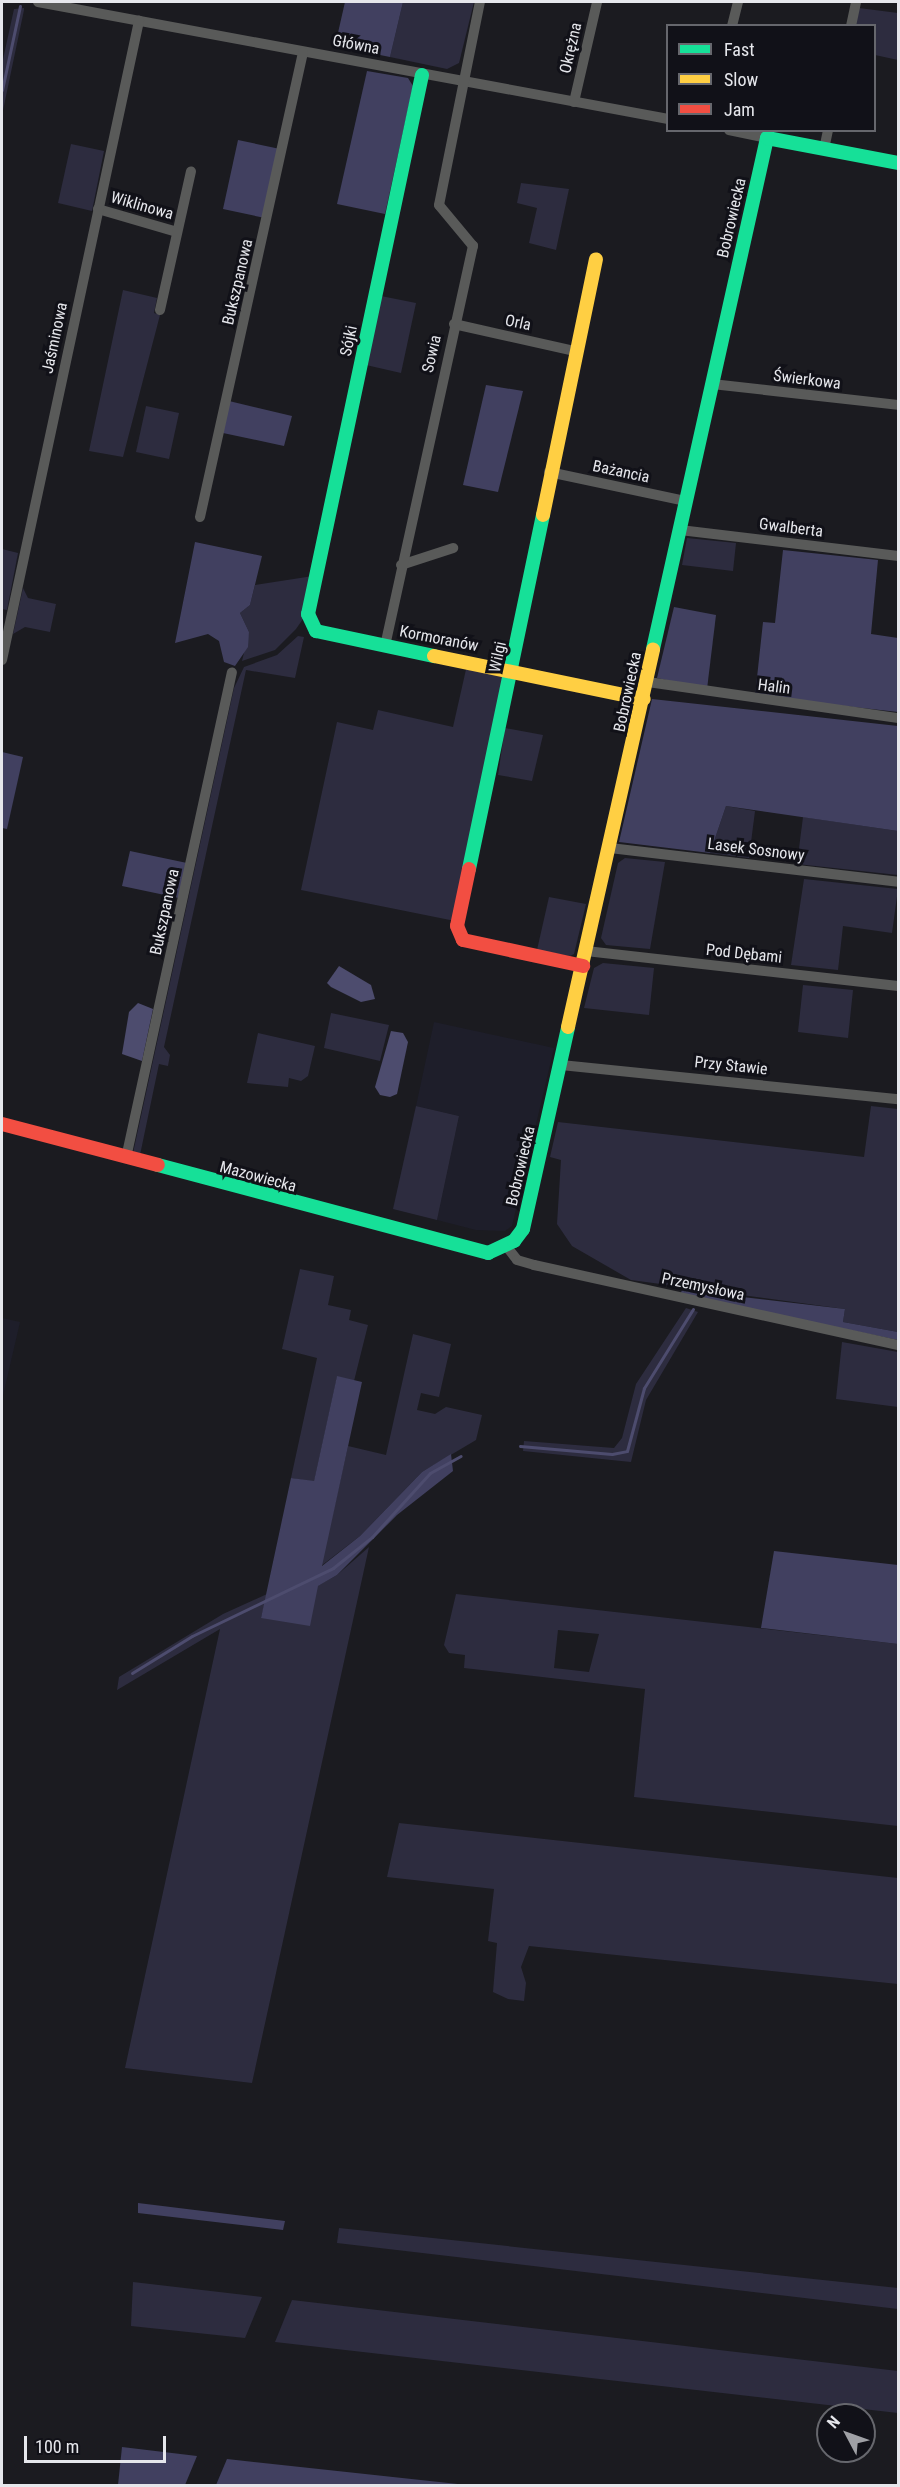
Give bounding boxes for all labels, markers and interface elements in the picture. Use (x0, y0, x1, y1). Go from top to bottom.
street label: Okrężna (556, 21, 586, 75)
legend (666, 24, 876, 132)
street label: Główna (331, 31, 381, 59)
text: Fast (724, 39, 755, 60)
text: Slow (724, 69, 758, 90)
text: Jam (724, 99, 755, 120)
street label: Bobrowiecka (714, 176, 750, 260)
street label: Wiklinowa (108, 188, 176, 224)
street label: Bukszpanowa (219, 237, 257, 327)
street label: Jaśminowa (38, 301, 72, 375)
street label: Orla (503, 311, 533, 335)
street label: Sójki (336, 324, 362, 358)
street label: Sowia (418, 333, 446, 375)
street label: Świerkowa (772, 366, 842, 394)
street label: Bażancia (591, 457, 651, 487)
street label: Gwalberta (758, 515, 824, 541)
street label: Kormoranów (398, 622, 480, 656)
street label: Wilgi (485, 640, 511, 674)
street label: Bobrowiecka (610, 650, 646, 734)
street label: Halin (757, 675, 791, 699)
street label: Lasek Sosnowy (706, 835, 806, 865)
street label: Bukszpanowa (147, 867, 183, 957)
street label: Pod Dębami (705, 940, 783, 968)
street label: Przy Stawie (694, 1053, 768, 1079)
street label: Bobrowiecka (503, 1124, 539, 1208)
street label: Mazowiecka (218, 1158, 298, 1196)
street label: Przemysłowa (660, 1269, 746, 1305)
north arrow (816, 2403, 876, 2463)
text: N (823, 2412, 844, 2432)
scale bar (27, 2424, 170, 2462)
text: 100 m (35, 2436, 79, 2457)

